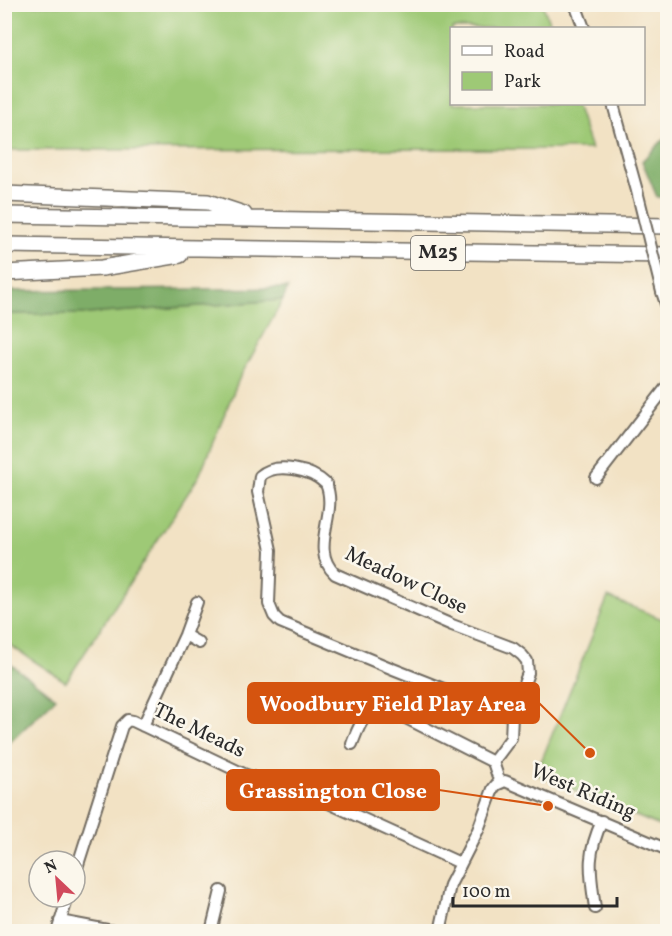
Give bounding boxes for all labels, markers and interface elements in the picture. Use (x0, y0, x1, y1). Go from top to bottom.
legend (450, 27, 645, 105)
text: Road (504, 40, 545, 65)
text: Park (504, 70, 541, 95)
road number: M25 (411, 236, 465, 270)
street label: Meadow Close (340, 540, 472, 622)
callout: Woodbury Field Play Area (248, 683, 539, 723)
text: Woodbury Field Play Area (260, 690, 526, 721)
street label: The Meads (148, 696, 250, 766)
street label: West Riding (526, 757, 640, 827)
callout: Grassington Close (227, 770, 439, 810)
text: Grassington Close (239, 777, 427, 808)
north arrow (27, 849, 87, 909)
text: N (41, 855, 62, 880)
scale bar (453, 870, 616, 908)
text: 100 m (462, 880, 511, 905)

